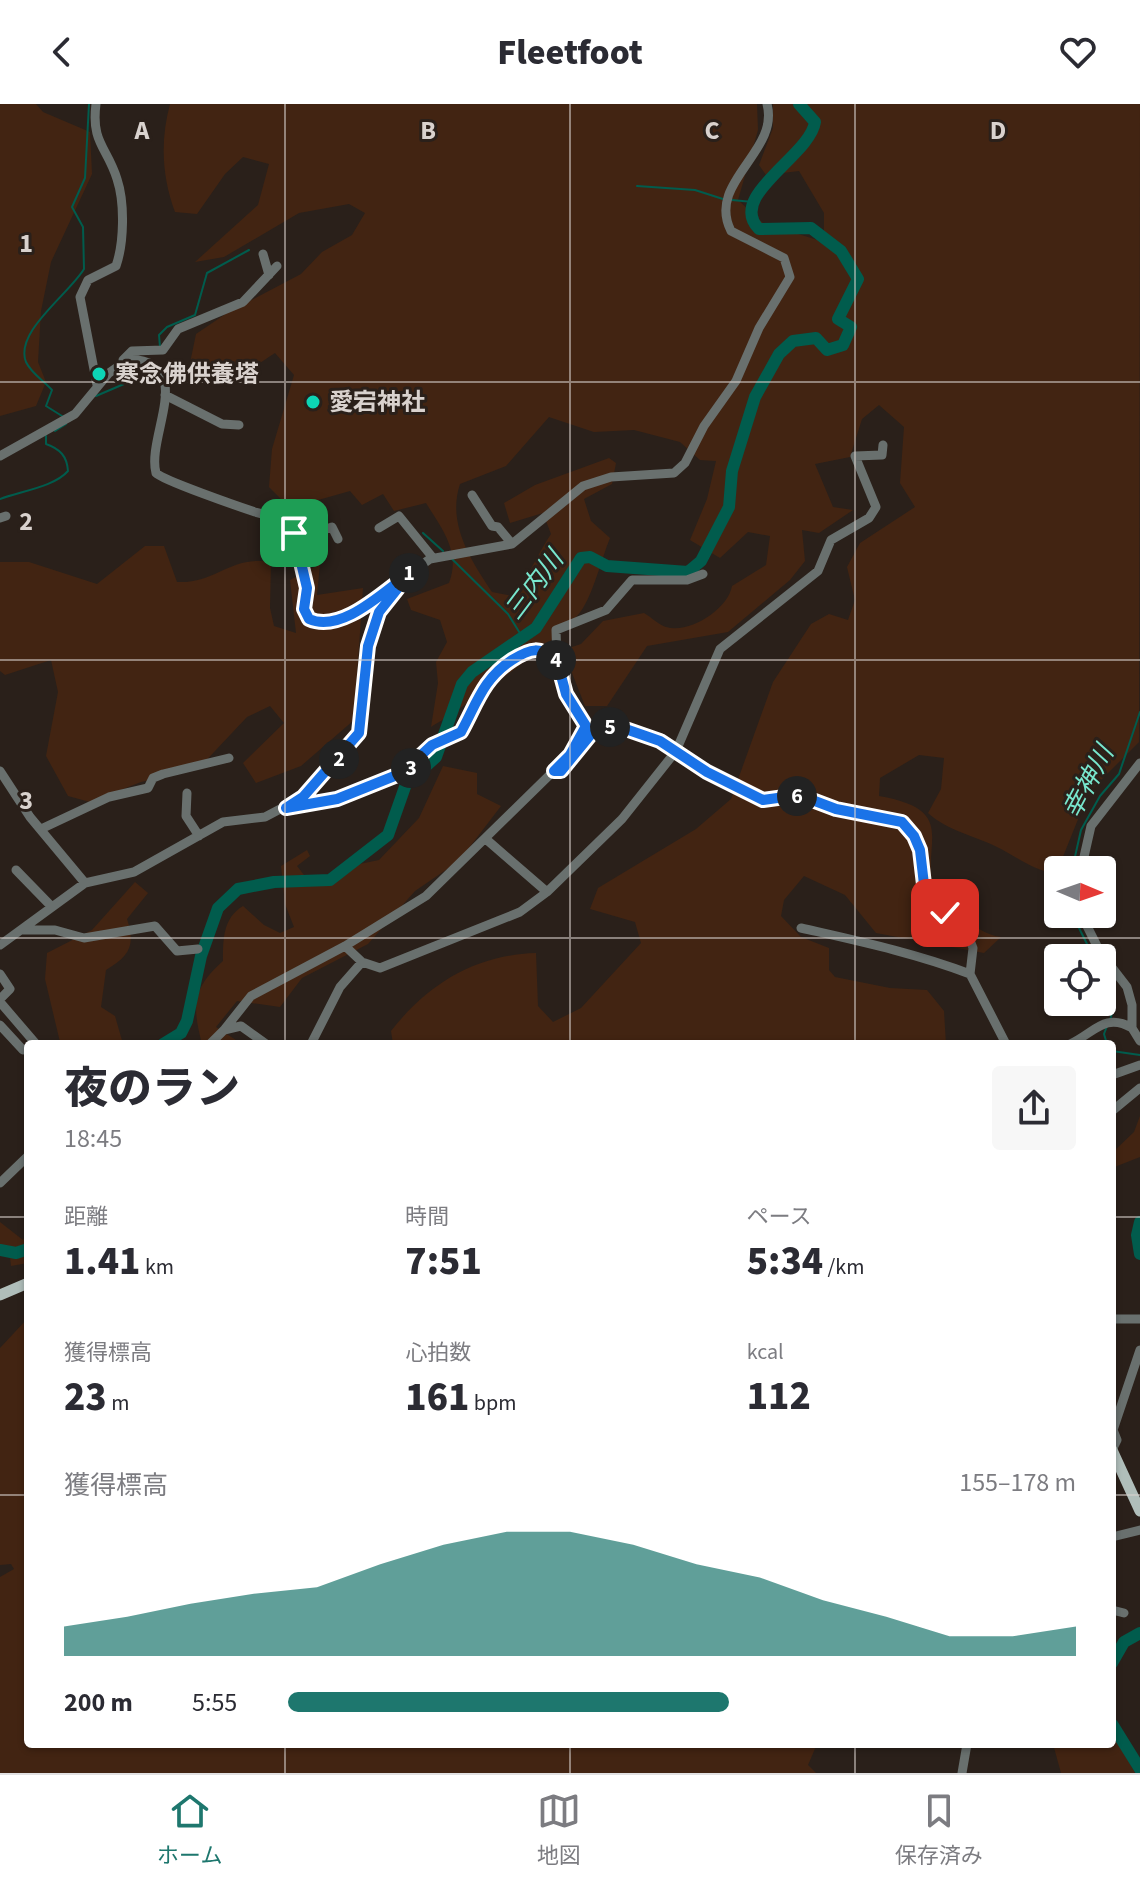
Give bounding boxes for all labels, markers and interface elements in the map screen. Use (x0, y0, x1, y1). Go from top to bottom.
text: Fleetfoot (497, 27, 643, 78)
icon: back (40, 30, 84, 74)
icon: heart (1056, 30, 1100, 74)
text: A (134, 112, 151, 149)
text: B (420, 112, 436, 149)
text: C (704, 112, 720, 149)
text: D (990, 112, 1006, 149)
text: 1 (19, 225, 33, 262)
place label: 寒念佛供養塔 (115, 357, 259, 392)
marker: 寒念佛供養塔 (90, 365, 108, 383)
place label: 愛宕神社 (329, 385, 425, 420)
marker: 愛宕神社 (304, 393, 322, 411)
pin (260, 499, 328, 567)
text: 2 (19, 503, 33, 540)
icon: arrive (272, 511, 316, 555)
water label: 三内川 (496, 540, 574, 627)
pin: 1 (389, 553, 429, 593)
text: 1 (403, 557, 415, 589)
pin: 4 (536, 640, 576, 680)
text: 4 (550, 644, 562, 676)
pin: 5 (590, 707, 630, 747)
text: 5 (604, 711, 616, 743)
water label: 幸神川 (1053, 736, 1124, 825)
pin: 2 (319, 739, 359, 779)
text: 2 (333, 743, 345, 775)
pin: 3 (391, 748, 431, 788)
text: 3 (405, 752, 417, 784)
pin: 6 (777, 776, 817, 816)
text: 6 (791, 780, 803, 812)
text: 3 (19, 782, 33, 819)
north arrow (1044, 856, 1116, 928)
map controls (1044, 856, 1116, 1016)
pin (911, 879, 979, 947)
icon: check (923, 891, 967, 935)
button: locate (1044, 944, 1116, 1016)
text: 夜のラン (64, 1058, 240, 1121)
button: share (992, 1066, 1076, 1150)
text: 18:45 (64, 1120, 122, 1157)
text: 距離 (64, 1201, 108, 1233)
text: 時間 (405, 1201, 449, 1233)
text: ペース (747, 1201, 812, 1233)
text: 1.41 (64, 1233, 140, 1290)
text: 7:51 (405, 1233, 482, 1290)
text: 5:34 (747, 1233, 823, 1290)
text: km (140, 1251, 174, 1283)
text: /km (823, 1251, 864, 1283)
text: kcal (747, 1336, 784, 1368)
text: 獲得標高 (64, 1337, 152, 1369)
text: 心拍数 (405, 1337, 471, 1369)
text: 112 (747, 1368, 811, 1425)
text: 23 (64, 1369, 107, 1426)
text: 161 (405, 1369, 469, 1426)
text: m (107, 1387, 129, 1419)
text: bpm (469, 1387, 516, 1419)
text: 155–178 m (959, 1464, 1076, 1501)
text: 獲得標高 (64, 1467, 168, 1504)
text: 200 m (64, 1684, 133, 1721)
text: 5:55 (192, 1684, 237, 1721)
tab: ホーム (157, 1789, 222, 1872)
tab: 地図 (537, 1789, 581, 1872)
tab: 保存済み (895, 1789, 983, 1872)

